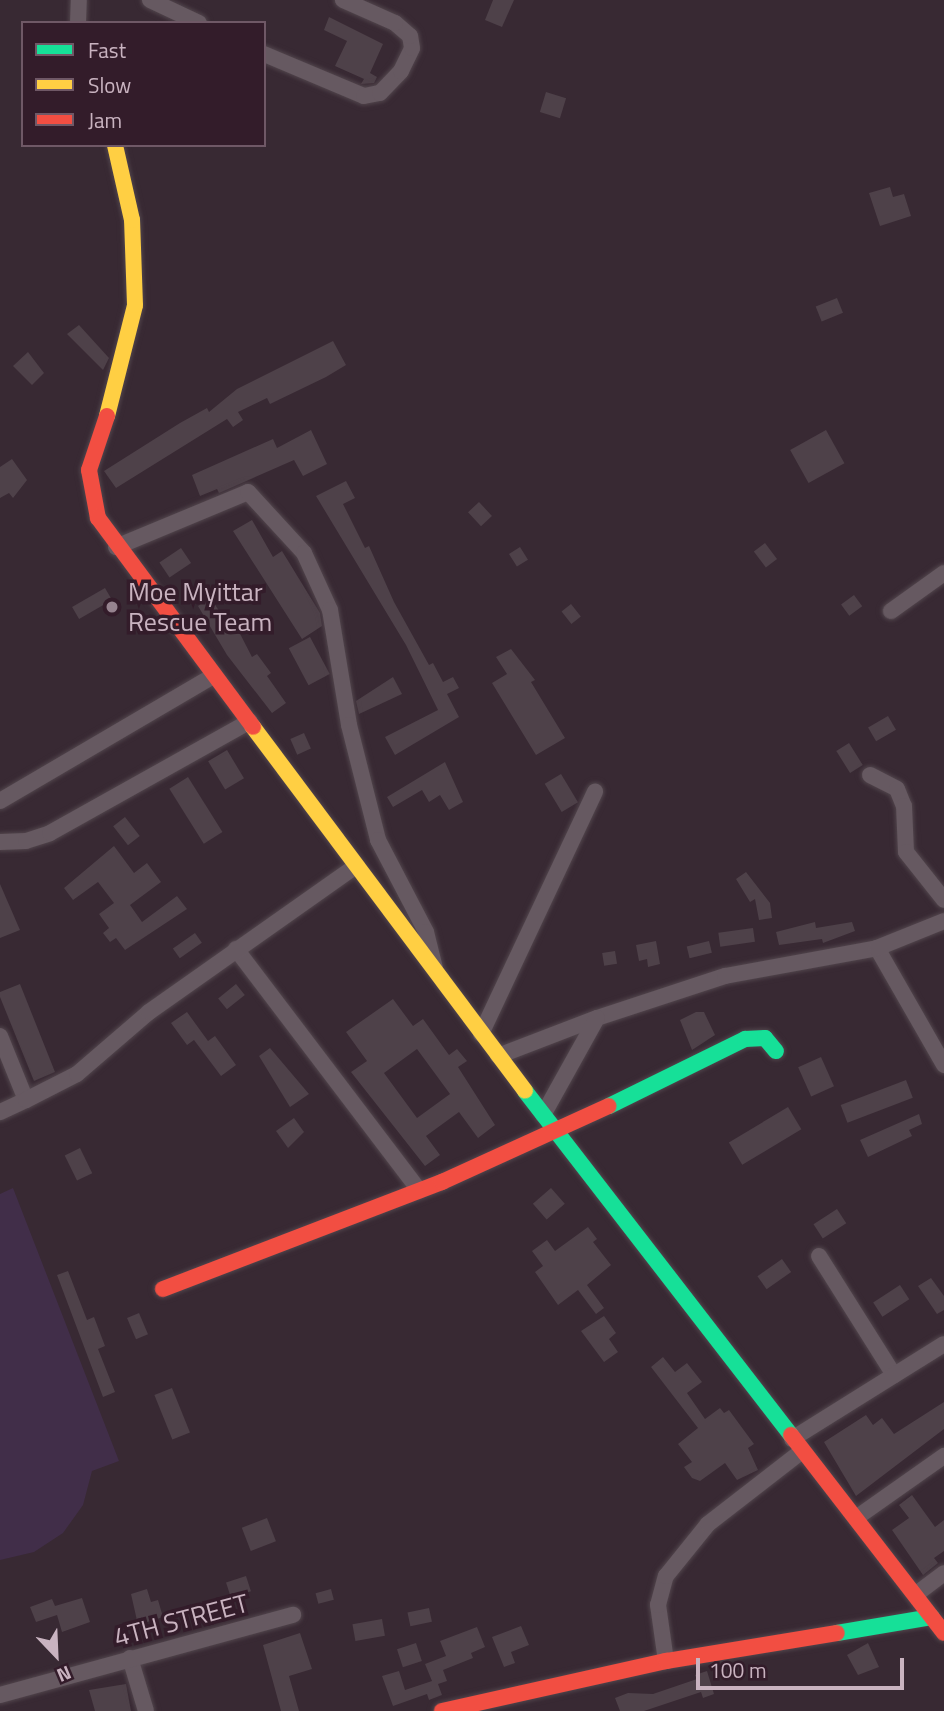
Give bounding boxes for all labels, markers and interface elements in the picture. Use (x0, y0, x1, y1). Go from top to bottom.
legend (21, 21, 266, 147)
text: Fast (88, 34, 126, 66)
text: Slow (88, 69, 131, 101)
text: Jam (88, 104, 122, 136)
place label: Moe Myittar Rescue Team (128, 576, 272, 638)
marker: Moe Myittar Rescue Team (102, 597, 122, 617)
street label: 4TH STREET (110, 1587, 252, 1653)
north arrow (21, 1620, 91, 1690)
scale bar (699, 1644, 907, 1688)
text: 100 m (709, 1654, 766, 1686)
text: N (53, 1659, 76, 1691)

